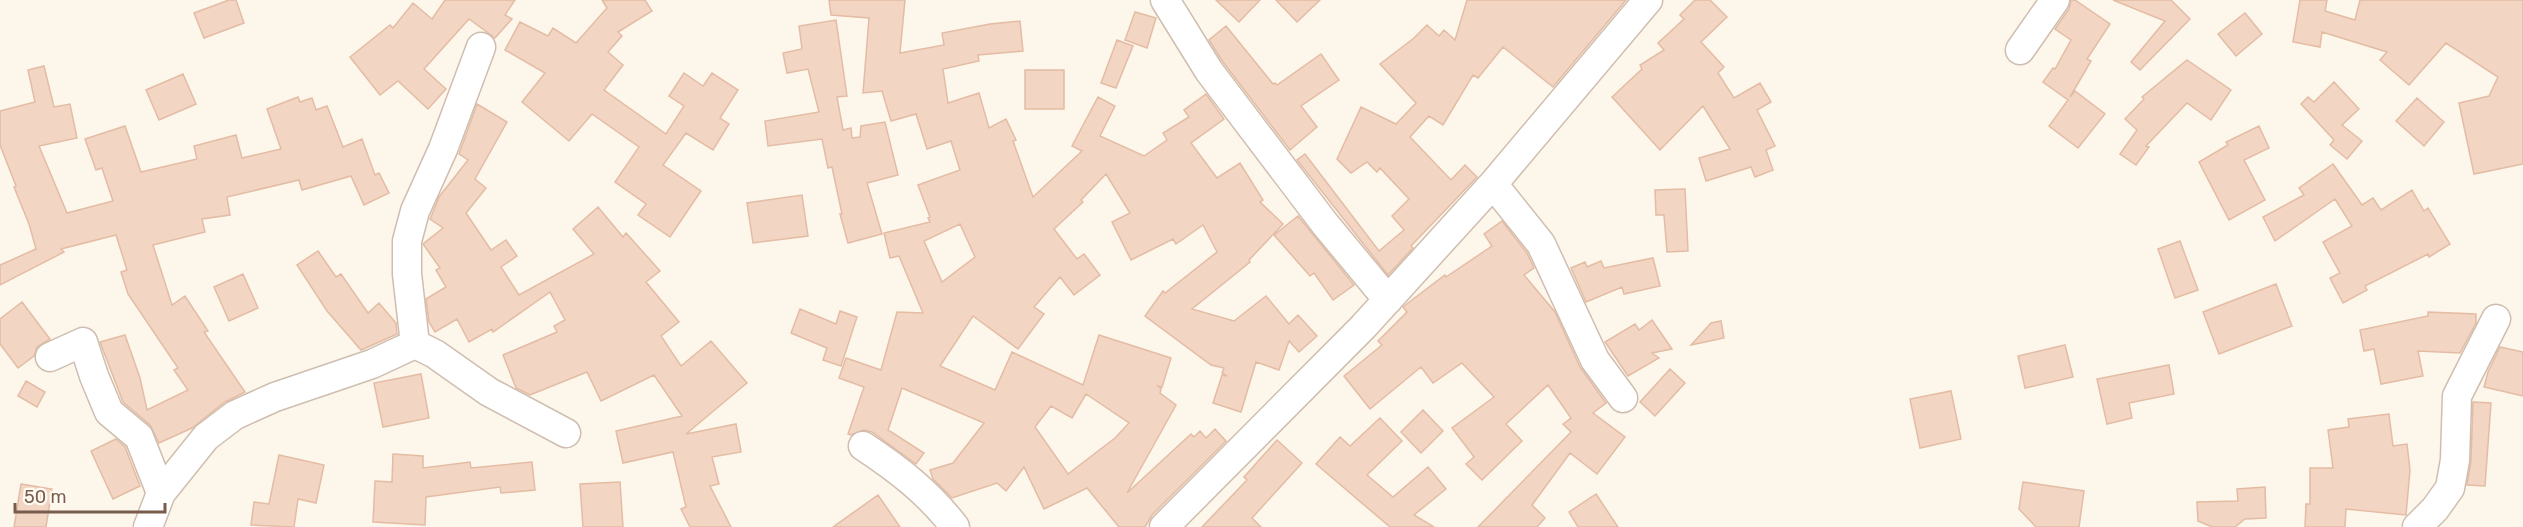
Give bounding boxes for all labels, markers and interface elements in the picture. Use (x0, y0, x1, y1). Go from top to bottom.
scale bar (15, 476, 165, 514)
text: 50 m (24, 486, 67, 508)

